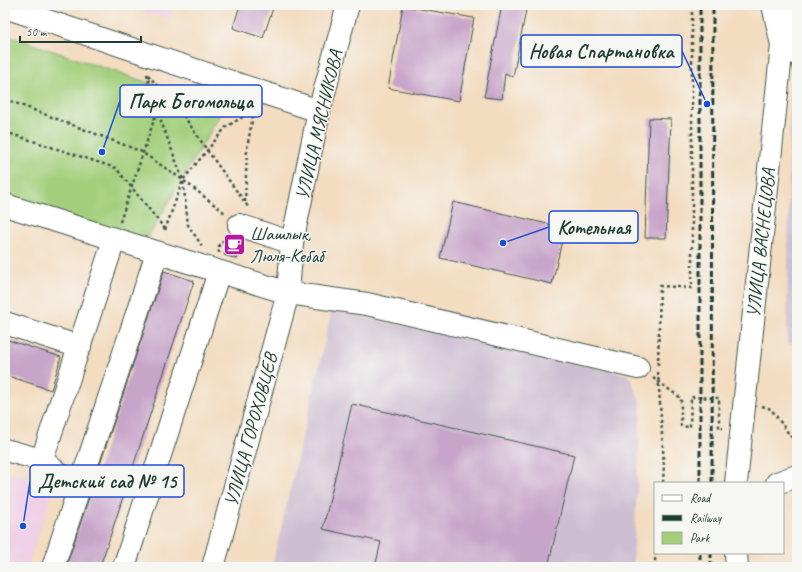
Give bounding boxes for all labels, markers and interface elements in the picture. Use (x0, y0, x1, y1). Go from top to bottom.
scale bar (20, 18, 141, 44)
text: 50 m (26, 24, 48, 40)
callout: Новая Спартановка (521, 35, 682, 67)
text: Новая Спартановка (529, 39, 675, 64)
street label: УЛИЦА МЯСНИКОВА (290, 46, 348, 202)
callout: Парк Богомольца (120, 85, 262, 117)
text: Парк Богомольца (129, 89, 255, 114)
street label: УЛИЦА ВАСНЕЦОВА (741, 166, 781, 319)
callout: Котельная (549, 211, 638, 243)
text: Котельная (557, 215, 632, 240)
place label: Шашлык, Люля-Кебаб (250, 222, 327, 268)
cafe icon: Шашлык, Люля-Кебаб (221, 232, 247, 258)
street label: УЛИЦА ГОРОХОВЦЕВ (219, 349, 283, 509)
callout: Детский сад № 15 (30, 465, 184, 497)
text: Детский сад № 15 (38, 469, 179, 494)
legend (654, 482, 784, 554)
text: Road (690, 490, 712, 506)
text: Railway (690, 510, 722, 526)
text: Park (690, 530, 711, 546)

